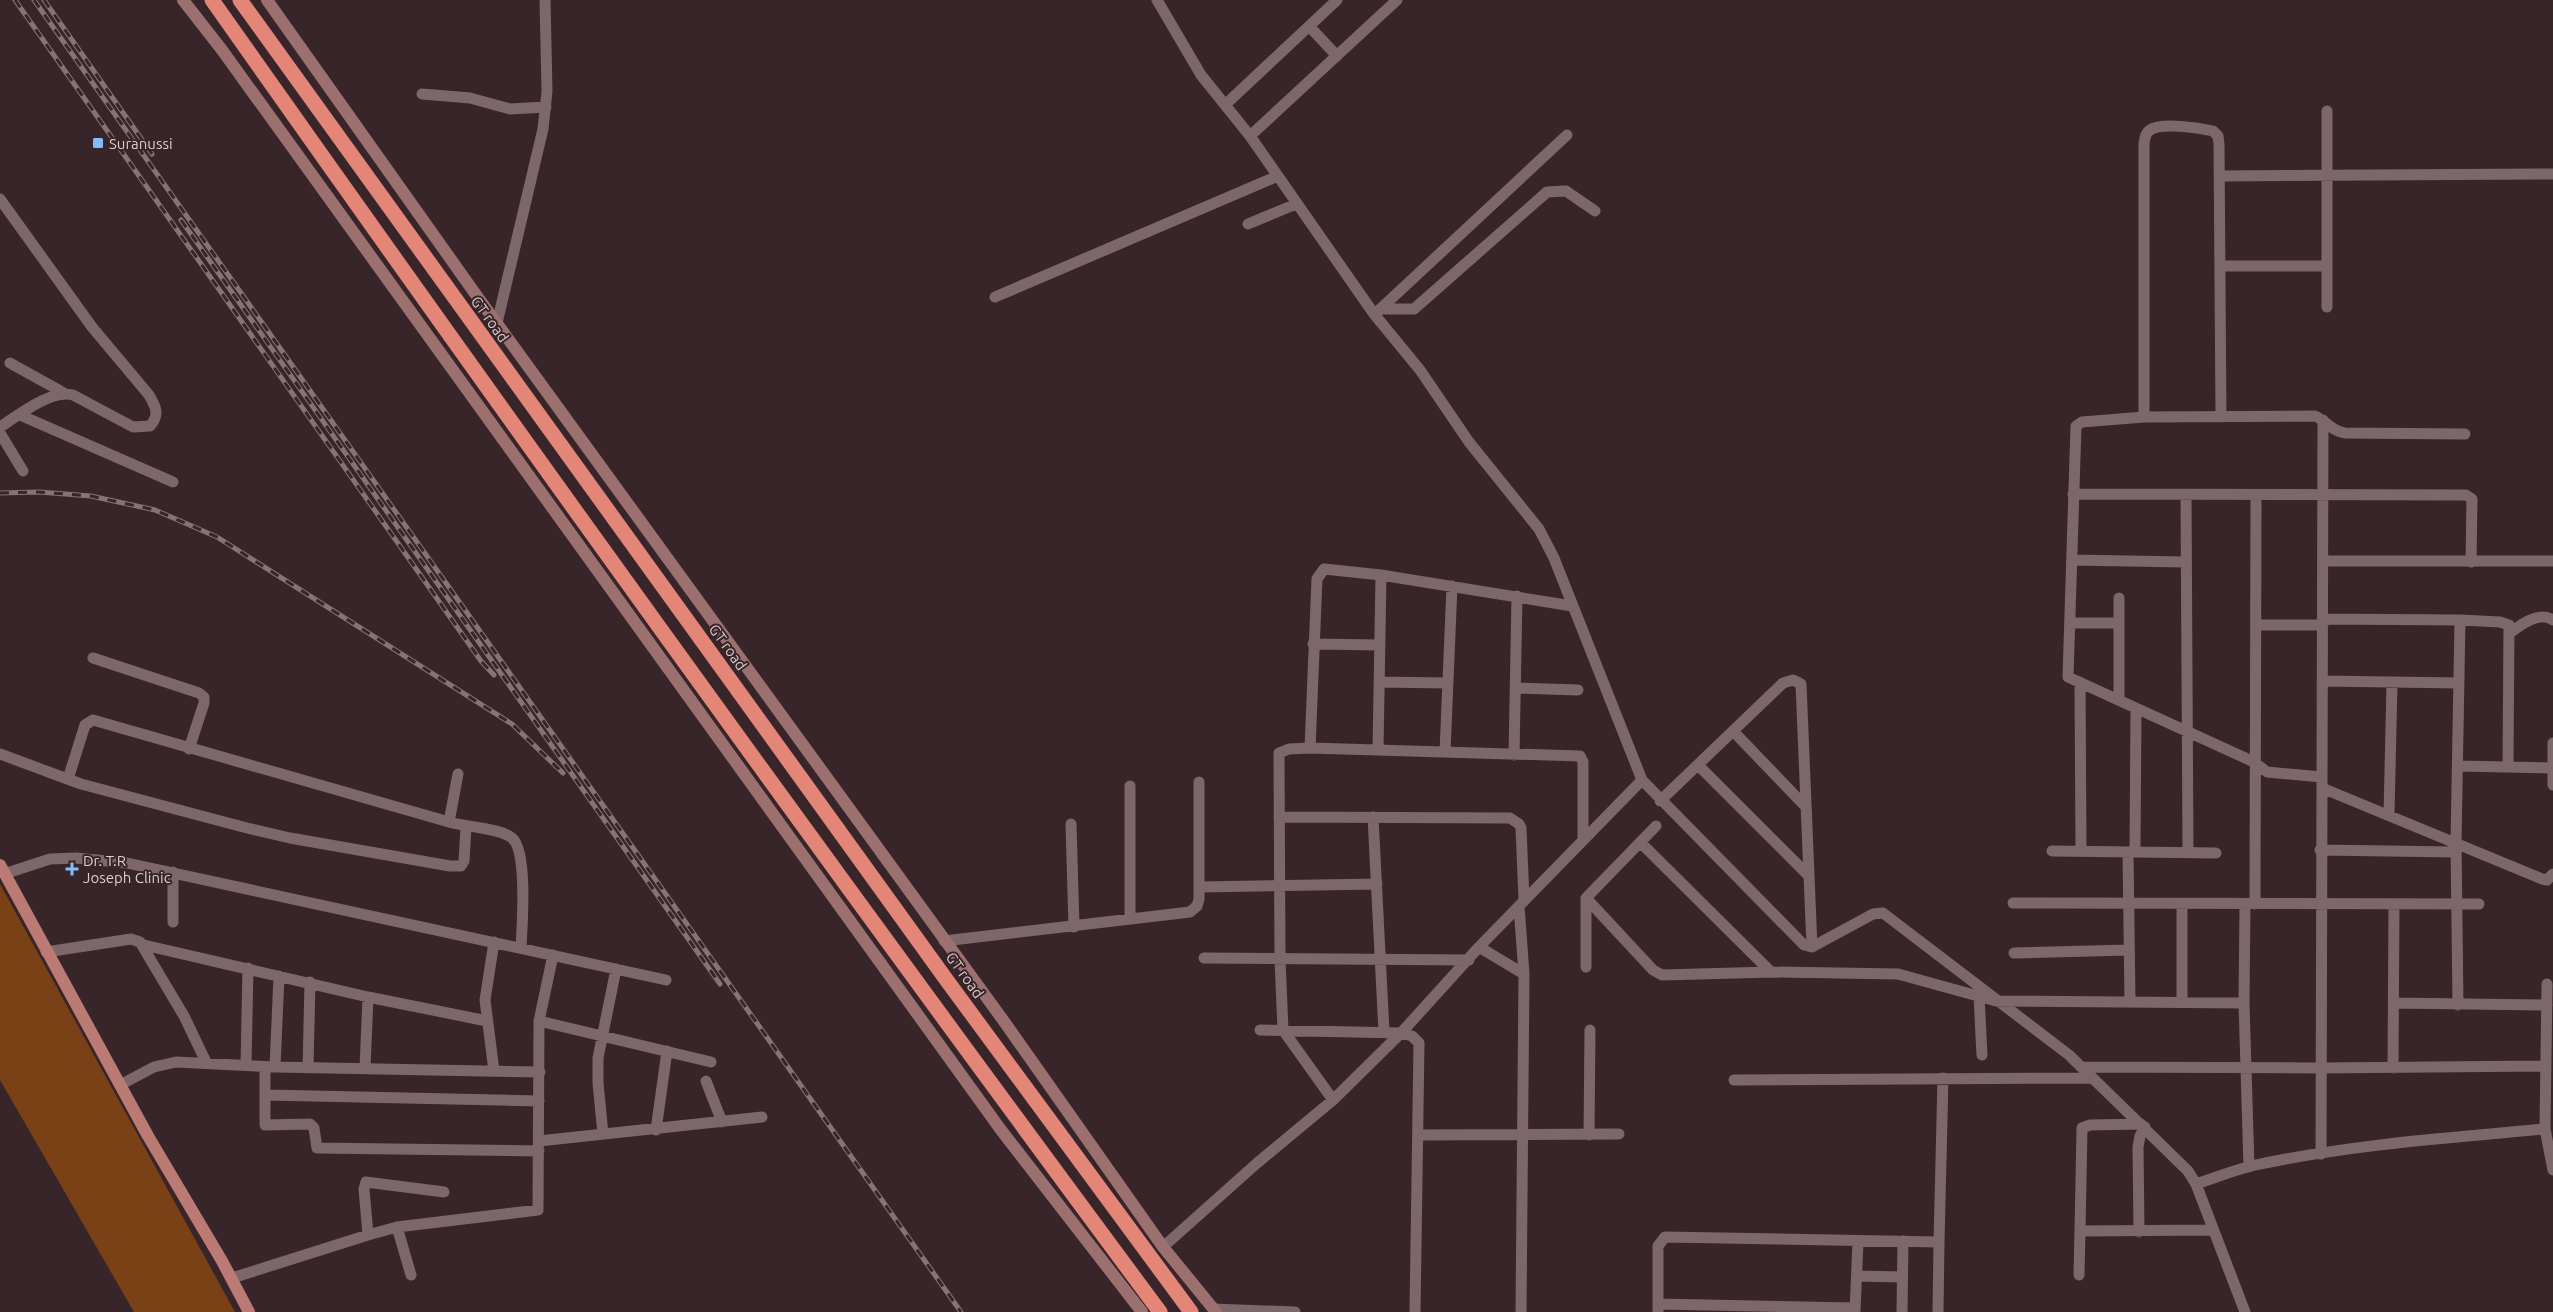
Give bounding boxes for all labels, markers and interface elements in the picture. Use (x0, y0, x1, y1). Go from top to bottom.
place label: Suranussi (109, 135, 173, 152)
marker: Suranussi (91, 136, 105, 150)
street label: GT road (468, 293, 512, 345)
street label: GT road (706, 621, 750, 673)
place label: Dr. T.R Joseph Clinic (83, 852, 171, 886)
marker: Dr. T.R Joseph Clinic (65, 862, 79, 876)
street label: GT road (943, 949, 987, 1001)

